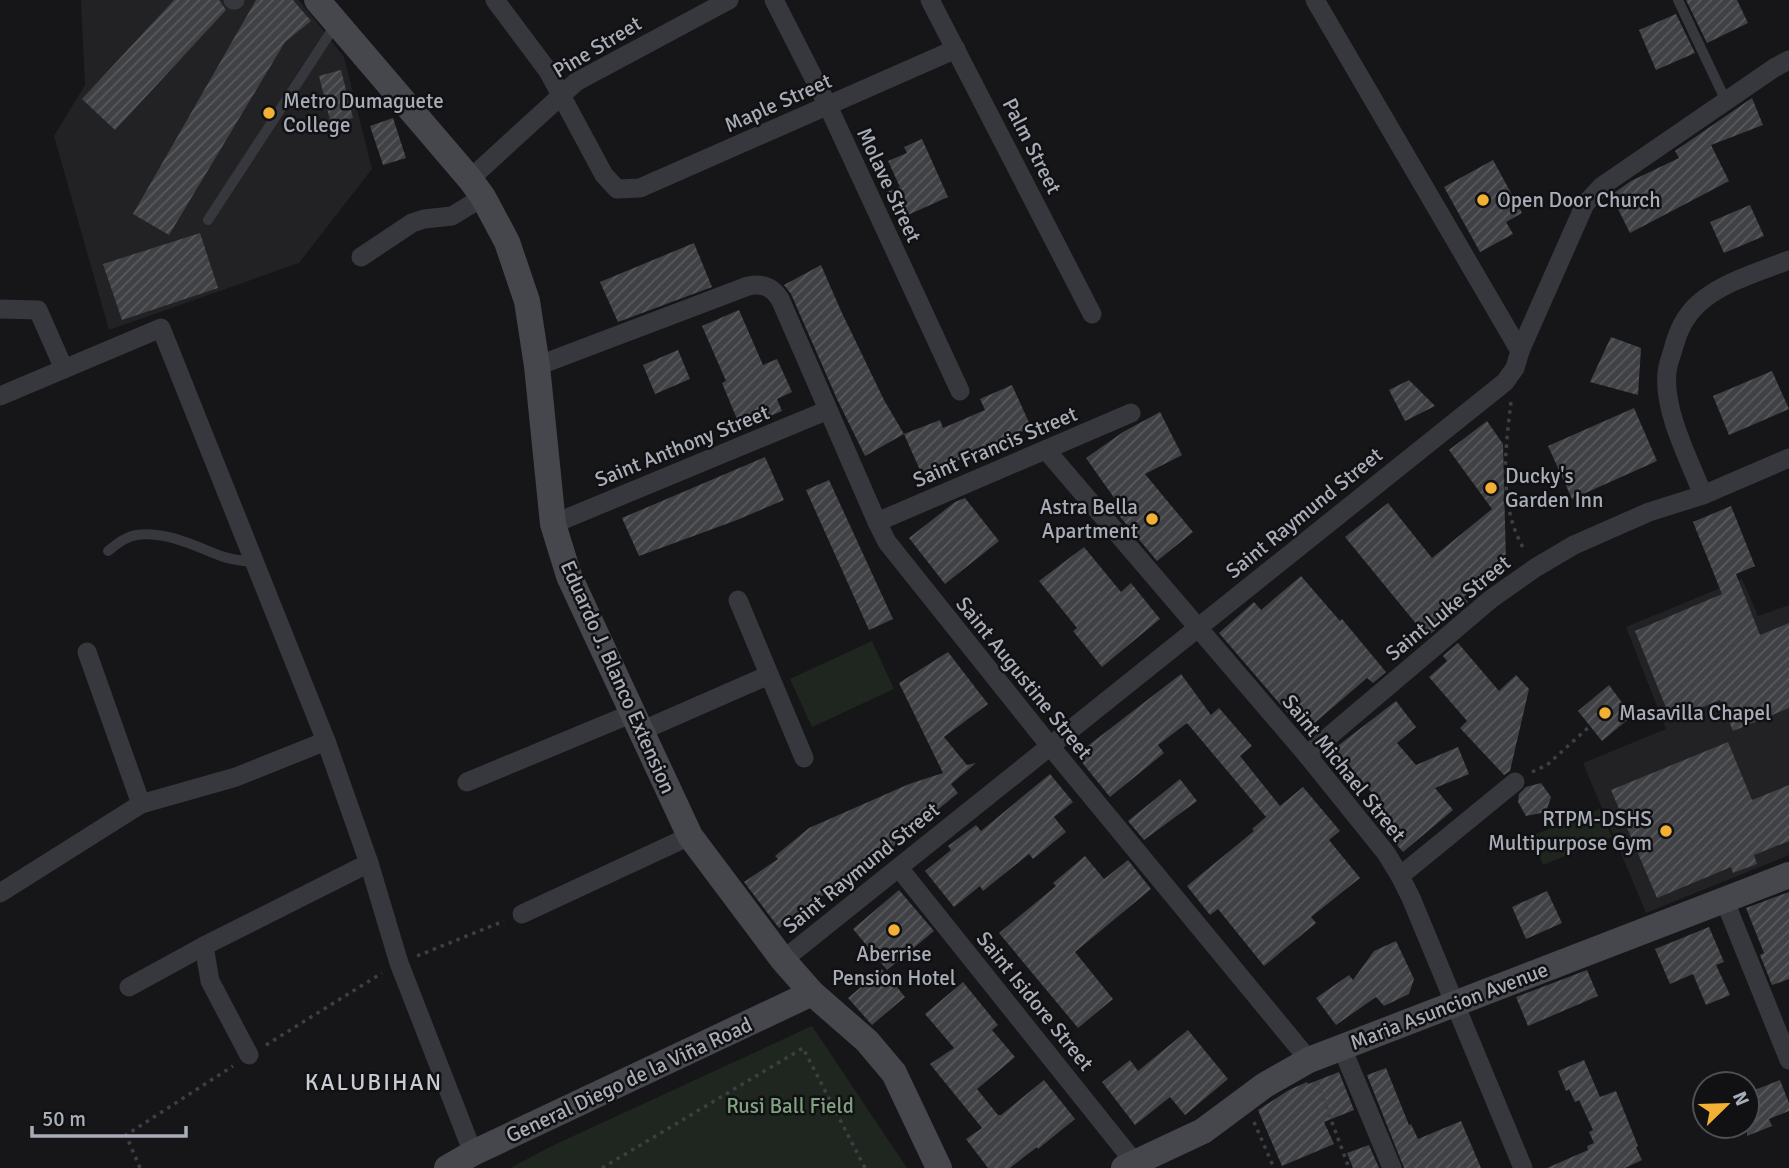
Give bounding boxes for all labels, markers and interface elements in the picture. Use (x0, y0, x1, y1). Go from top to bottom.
street label: Pine Street (548, 10, 646, 84)
street label: Maple Street (720, 68, 836, 138)
place label: Metro Dumaguete College (283, 88, 444, 138)
street label: Palm Street (997, 94, 1067, 198)
marker: Metro Dumaguete College (261, 105, 277, 121)
street label: Molave Street (851, 124, 927, 246)
place label: Open Door Church (1497, 187, 1661, 213)
marker: Open Door Church (1475, 192, 1491, 208)
street label: Saint Anthony Street (591, 399, 773, 493)
street label: Saint Francis Street (909, 401, 1081, 493)
street label: Saint Raymund Street (1220, 442, 1388, 584)
place label: Ducky's Garden Inn (1505, 463, 1603, 513)
marker: Ducky's Garden Inn (1483, 480, 1499, 496)
place label: Astra Bella Apartment (1040, 494, 1138, 544)
marker: Astra Bella Apartment (1144, 511, 1160, 527)
street label: Saint Luke Street (1380, 550, 1516, 666)
street label: Eduardo J. Blanco Extension (555, 556, 681, 798)
street label: Saint Augustine Street (950, 591, 1098, 765)
street label: Saint Michael Street (1277, 689, 1411, 847)
place label: Masavilla Chapel (1619, 700, 1771, 726)
marker: Masavilla Chapel (1597, 705, 1613, 721)
street label: Saint Raymund Street (777, 797, 945, 939)
place label: RTPM-DSHS Multipurpose Gym (1488, 806, 1652, 856)
marker: RTPM-DSHS Multipurpose Gym (1658, 823, 1674, 839)
marker: Aberrise Pension Hotel (886, 922, 902, 938)
street label: Saint Isidore Street (971, 926, 1099, 1076)
place label: Aberrise Pension Hotel (832, 941, 956, 991)
street label: Maria Asuncion Avenue (1346, 956, 1552, 1056)
street label: General Diego de la Viña Road (502, 1011, 756, 1149)
district label: KALUBIHAN (305, 1068, 443, 1097)
north arrow (1691, 1070, 1761, 1140)
text: N (1727, 1088, 1754, 1110)
park label: Rusi Ball Field (726, 1093, 854, 1119)
scale bar (32, 1094, 186, 1138)
text: 50 m (42, 1106, 86, 1132)

